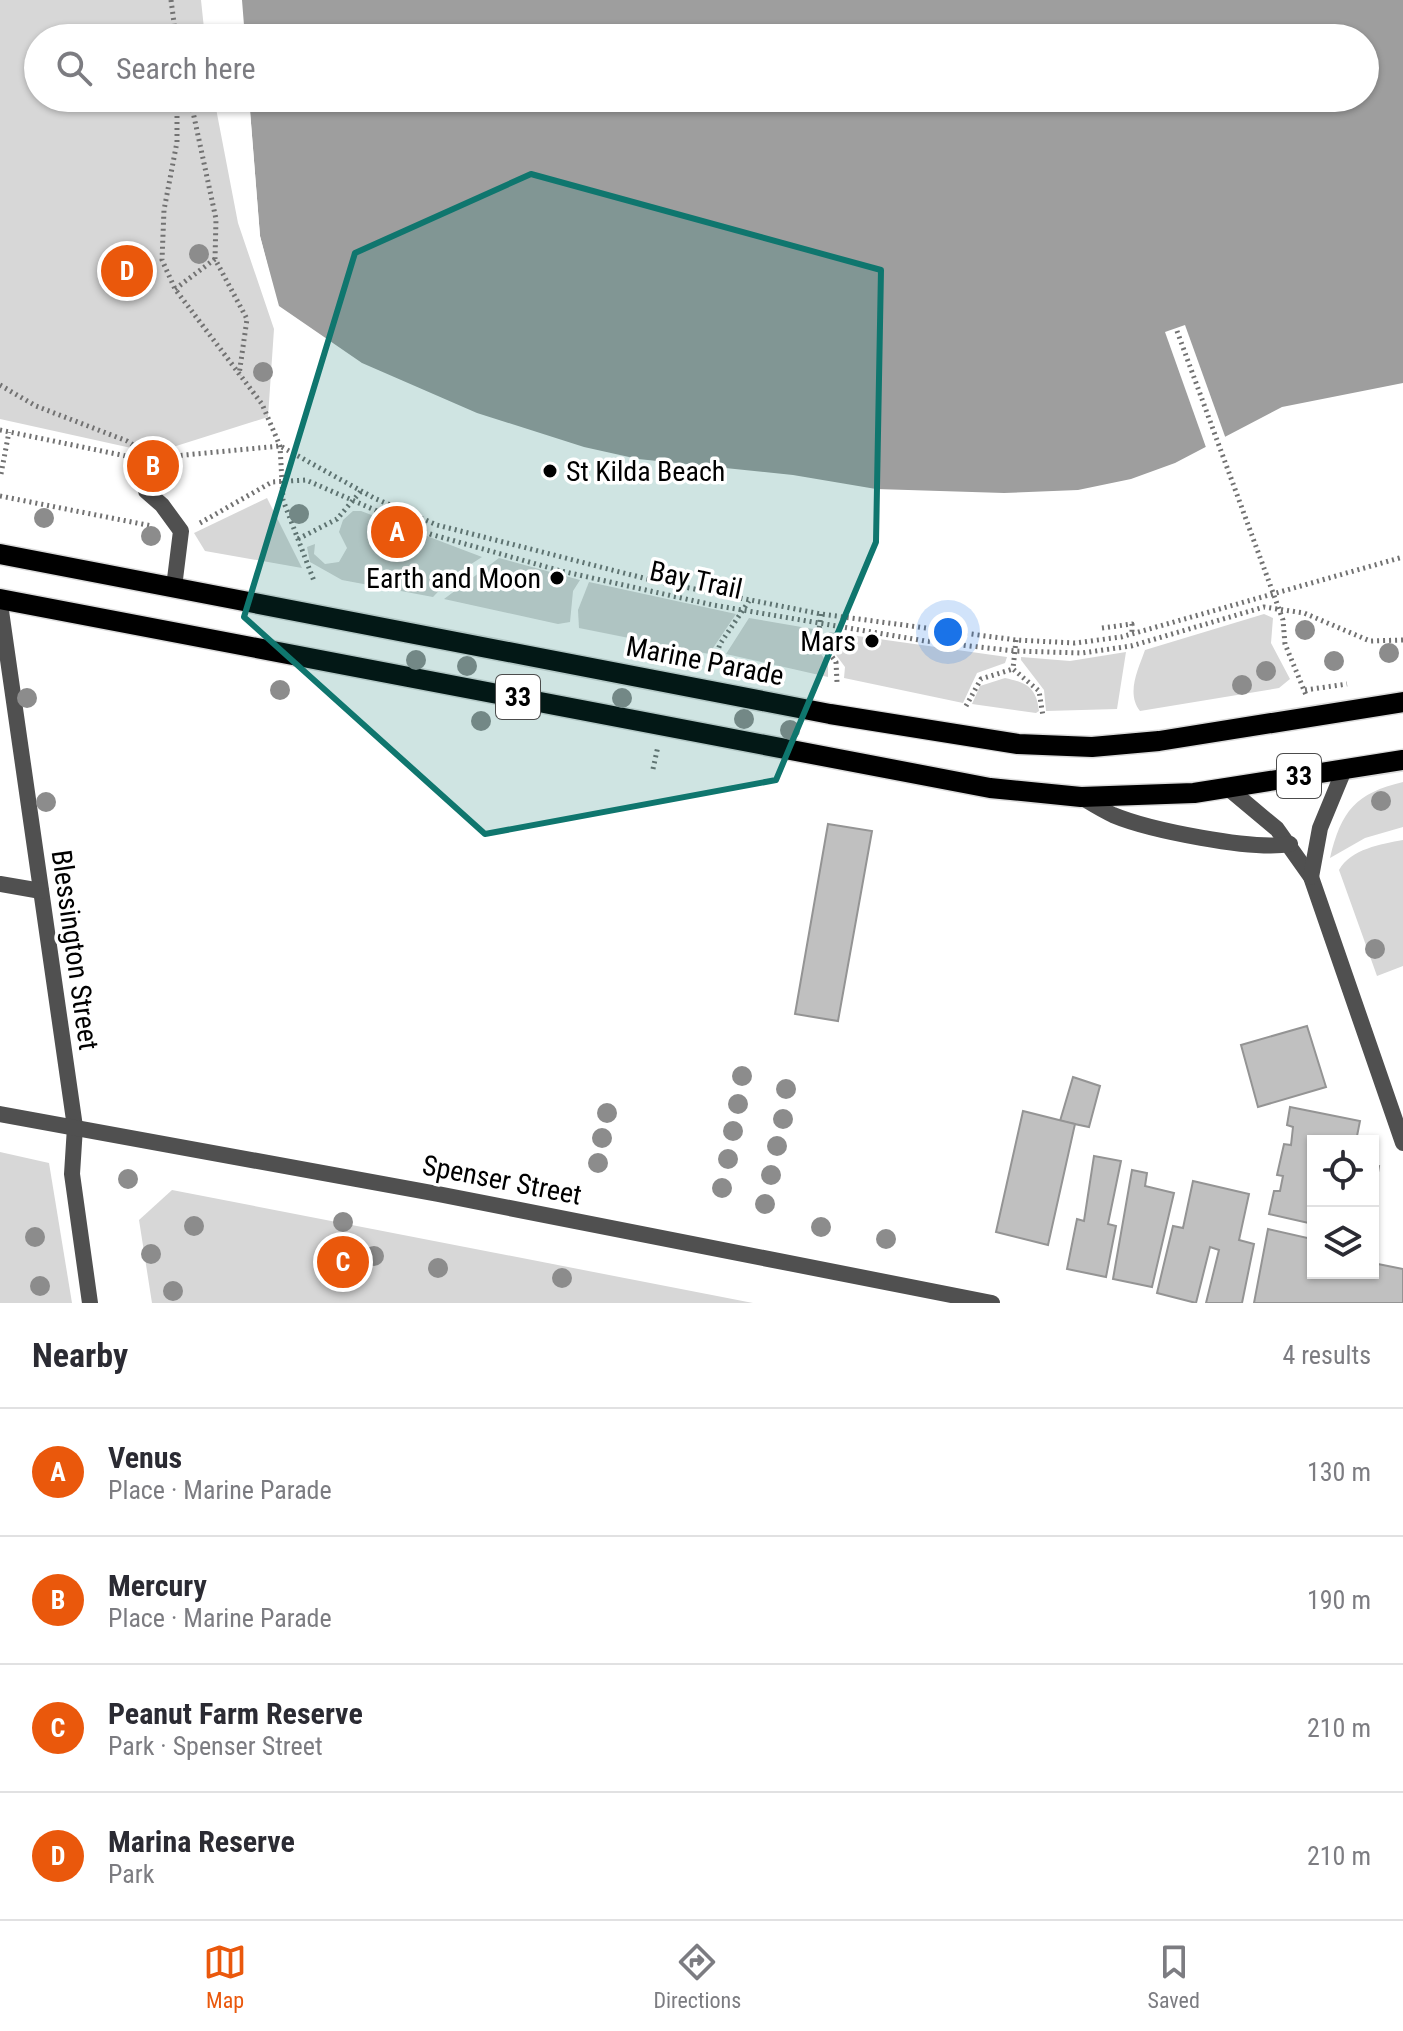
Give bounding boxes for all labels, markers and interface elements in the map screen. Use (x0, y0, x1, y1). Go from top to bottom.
search box (24, 24, 1379, 112)
icon: search (52, 46, 96, 90)
text: Search here (116, 51, 256, 86)
pin: D (101, 241, 153, 301)
pin: B (127, 436, 179, 496)
place label: St Kilda Beach (566, 455, 725, 488)
marker: St Kilda Beach (541, 462, 559, 480)
pin: A (371, 502, 423, 562)
street label: Bay Trail (647, 554, 745, 606)
place label: Earth and Moon (366, 562, 541, 595)
marker: Earth and Moon (548, 569, 566, 587)
your location (928, 612, 968, 652)
place label: Mars (800, 625, 856, 658)
street label: Marine Parade (623, 630, 787, 692)
marker: Mars (863, 632, 881, 650)
road number: 33 (496, 675, 540, 719)
road number: 33 (1277, 754, 1321, 798)
street label: Blessington Street (45, 848, 105, 1052)
map controls (1307, 1135, 1379, 1279)
button: locate (1307, 1135, 1379, 1207)
street label: Spenser Street (420, 1148, 584, 1212)
button: layers (1307, 1207, 1379, 1279)
pin: C (317, 1232, 369, 1292)
text: Nearby (32, 1335, 128, 1375)
text: 4 results (1282, 1340, 1371, 1370)
text: Venus (108, 1440, 182, 1475)
text: A (50, 1457, 66, 1487)
text: 130 m (1307, 1457, 1371, 1487)
text: Place · Marine Parade (108, 1475, 332, 1505)
text: Mercury (108, 1568, 207, 1603)
text: B (51, 1585, 65, 1615)
text: 190 m (1307, 1585, 1371, 1615)
text: Place · Marine Parade (108, 1603, 332, 1633)
text: Peanut Farm Reserve (108, 1696, 363, 1731)
text: C (51, 1713, 65, 1743)
text: 210 m (1307, 1713, 1371, 1743)
text: Park · Spenser Street (108, 1731, 323, 1761)
text: Marina Reserve (108, 1824, 295, 1859)
text: D (51, 1841, 65, 1871)
text: 210 m (1307, 1841, 1371, 1871)
text: Park (108, 1859, 154, 1889)
tab: Map (203, 1940, 247, 2013)
tab: Directions (653, 1940, 741, 2013)
tab: Saved (1148, 1940, 1200, 2013)

